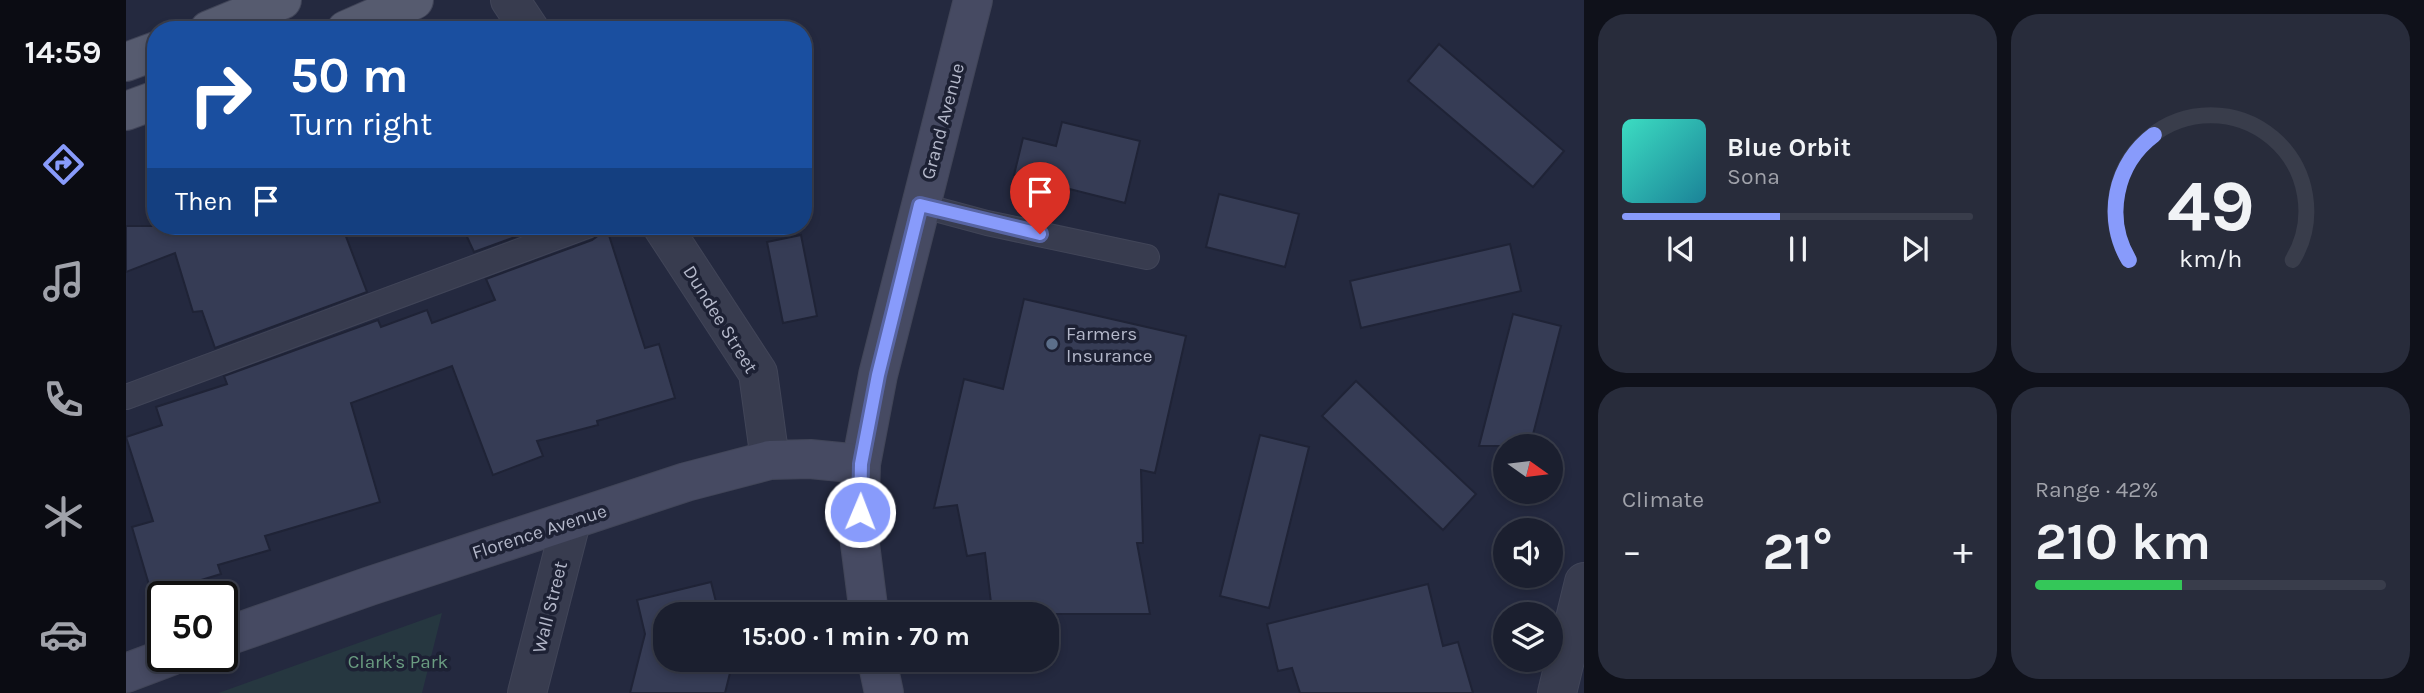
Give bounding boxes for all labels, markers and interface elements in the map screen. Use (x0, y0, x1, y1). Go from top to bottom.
text: 14:59 (24, 34, 102, 71)
text: 50 m (290, 47, 408, 104)
icon: right (175, 49, 266, 140)
street label: Grand Avenue (917, 61, 969, 182)
text: Turn right (290, 106, 432, 143)
text: Blue Orbit (1727, 132, 1851, 163)
icon: directions (39, 140, 88, 189)
pin (1010, 162, 1070, 234)
text: Sona (1727, 163, 1780, 190)
text: 49 (2167, 163, 2254, 248)
icon: arrive (1021, 173, 1059, 211)
icon: arrive (247, 182, 285, 220)
text: Then (175, 186, 233, 217)
icon: previous (1662, 230, 1700, 268)
icon: pause (1779, 230, 1817, 268)
icon: next (1896, 230, 1934, 268)
text: km/h (2179, 244, 2242, 273)
icon: music (39, 257, 88, 306)
street label: Dundee Street (678, 262, 762, 377)
place label: Farmers Insurance (1066, 323, 1153, 367)
marker: Farmers Insurance (1044, 336, 1060, 352)
icon: phone (39, 375, 88, 424)
north arrow (1493, 434, 1563, 504)
map controls (1493, 434, 1563, 672)
position arrow (823, 475, 897, 549)
text: Range · 42% (2035, 476, 2158, 503)
text: Climate (1622, 486, 1704, 513)
icon: climate (39, 492, 88, 541)
street label: Florence Avenue (469, 500, 609, 564)
text: 210 km (2035, 511, 2211, 572)
button: sound (1493, 518, 1563, 588)
text: 21° (1762, 521, 1833, 582)
text: − (1622, 529, 1642, 574)
text: + (1953, 529, 1973, 574)
street label: Wall Street (528, 559, 572, 656)
speed limit sign: 50 (147, 581, 238, 672)
button: layers (1493, 602, 1563, 672)
icon: car (39, 610, 88, 659)
text: 15:00 · 1 min · 70 m (742, 621, 970, 652)
park label: Clark's Park (348, 651, 449, 673)

